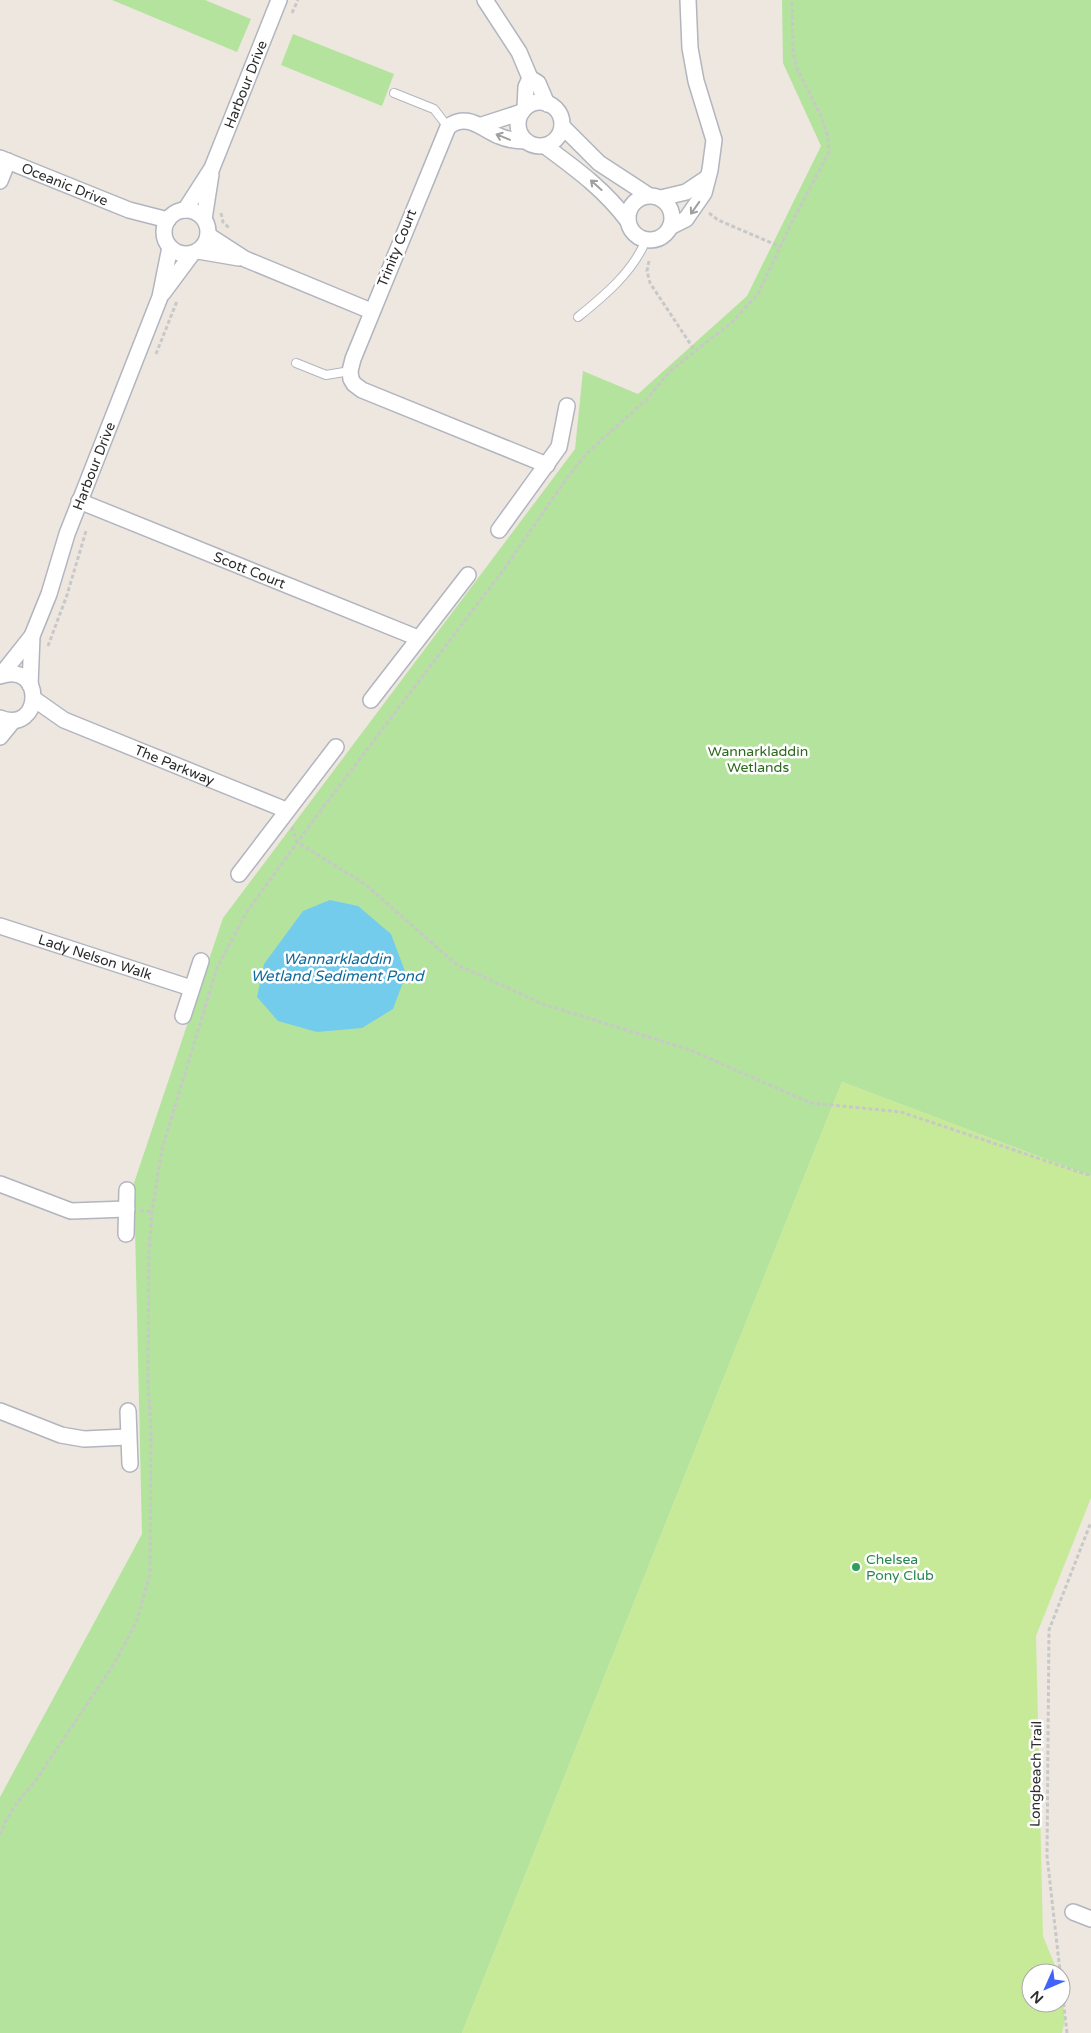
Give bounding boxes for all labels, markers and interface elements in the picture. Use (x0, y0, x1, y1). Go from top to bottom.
street label: Harbour Drive (220, 38, 271, 131)
one-way arrow (495, 132, 511, 141)
street label: Oceanic Drive (19, 159, 111, 209)
one-way arrow (589, 179, 602, 190)
one-way arrow (690, 201, 700, 215)
street label: Trinity Court (374, 206, 421, 289)
street label: Harbour Drive (69, 419, 119, 513)
street label: Scott Court (211, 548, 289, 592)
street label: The Parkway (132, 741, 218, 789)
park label: Wannarkladdin Wetlands (708, 743, 808, 776)
street label: Lady Nelson Walk (36, 930, 154, 983)
water label: Wannarkladdin Wetland Sediment Pond (251, 950, 425, 985)
place label: Chelsea Pony Club (866, 1551, 934, 1584)
marker: Chelsea Pony Club (850, 1561, 862, 1573)
street label: Longbeach Trail (1027, 1721, 1045, 1827)
north arrow (1021, 1963, 1071, 2013)
text: N (1027, 1987, 1047, 2007)

